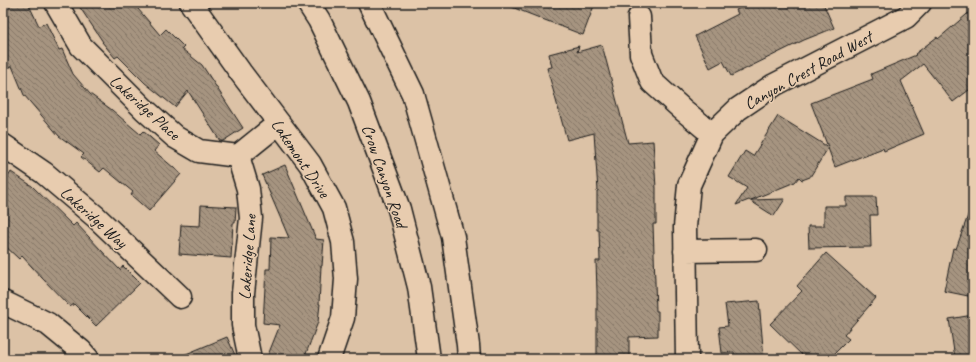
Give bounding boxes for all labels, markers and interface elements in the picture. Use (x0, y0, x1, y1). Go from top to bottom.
street label: Canyon Crest Road West (741, 25, 878, 114)
street label: Lakeridge Place (105, 70, 185, 145)
street label: Lakemont Drive (267, 115, 335, 203)
street label: Crow Canyon Road (357, 122, 413, 233)
street label: Lakeridge Way (56, 182, 132, 254)
street label: Lakeridge Lane (234, 212, 261, 300)

